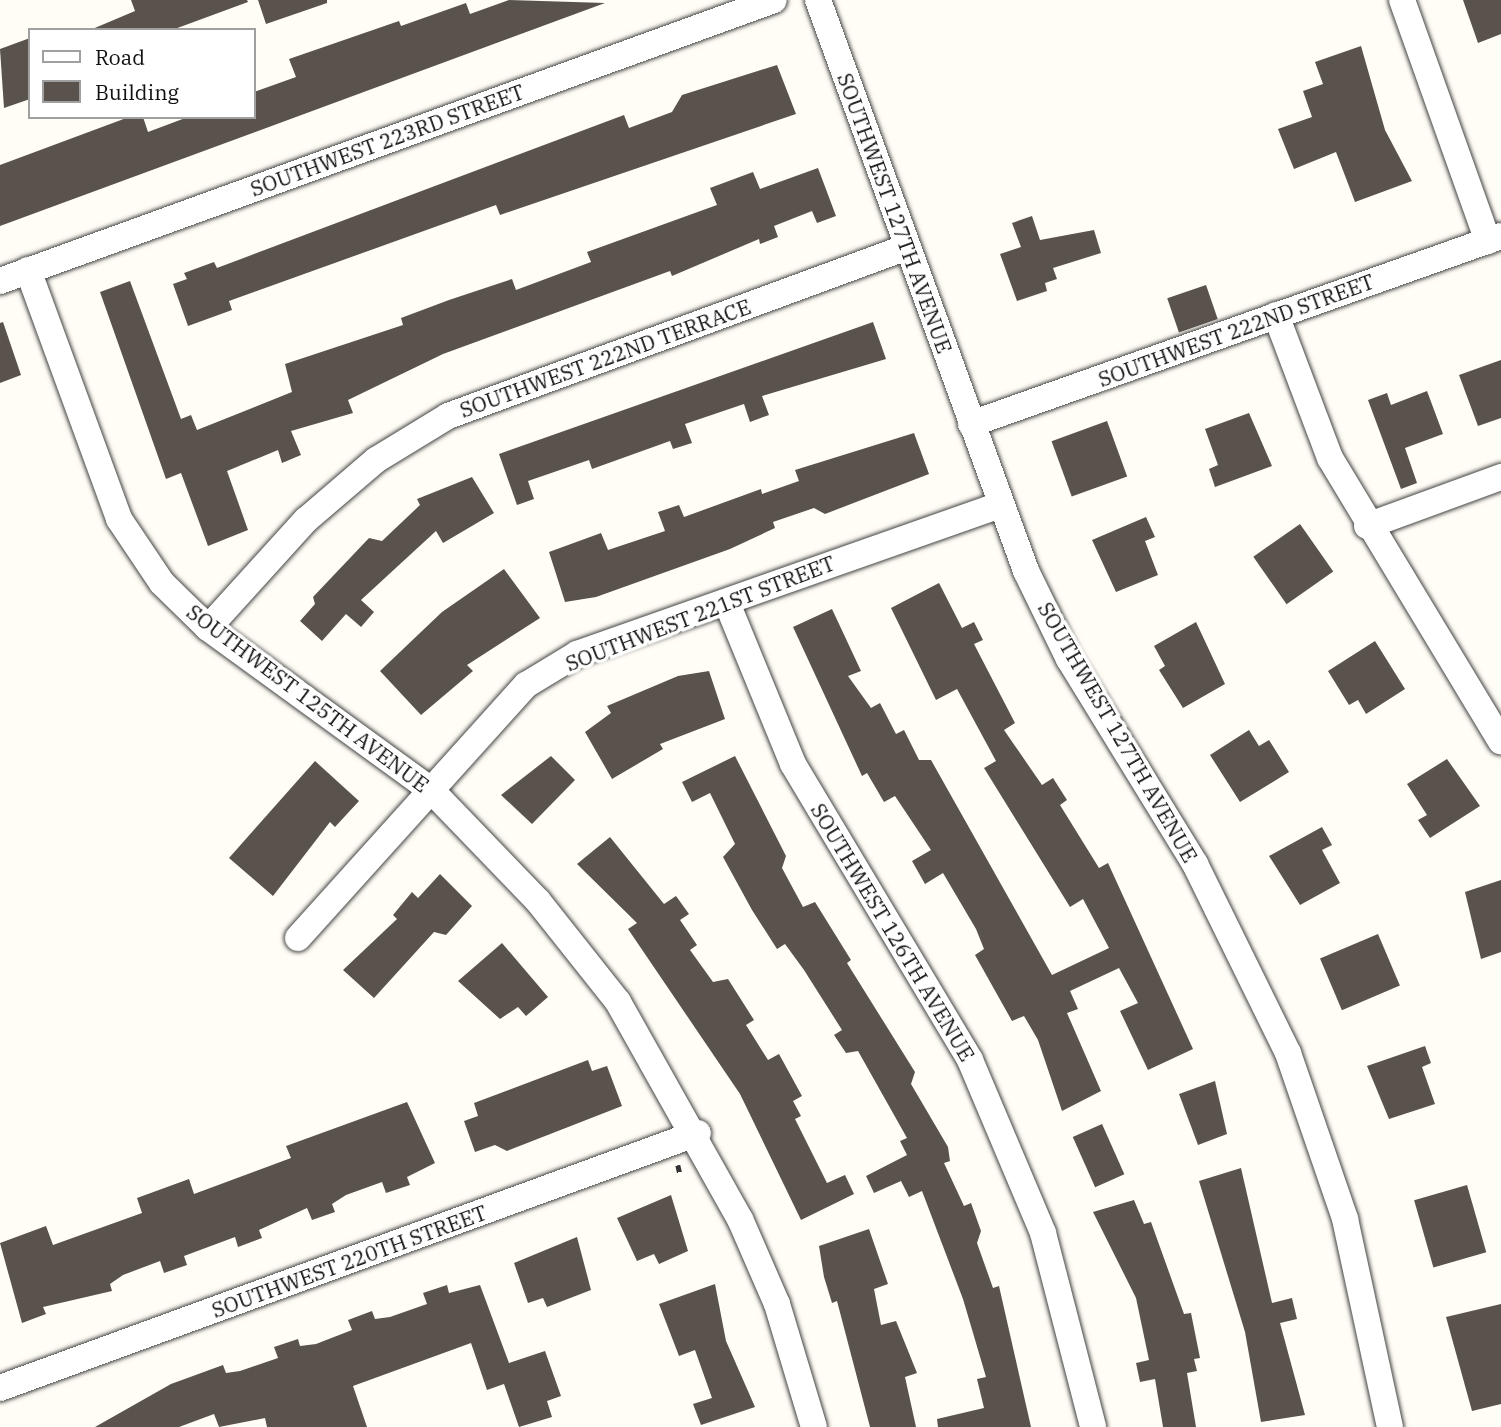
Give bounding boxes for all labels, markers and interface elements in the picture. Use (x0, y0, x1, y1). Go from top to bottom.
legend (28, 28, 256, 119)
text: Road (95, 43, 145, 71)
street label: SOUTHWEST 127TH AVENUE (832, 69, 958, 357)
text: Building (95, 78, 179, 106)
street label: SOUTHWEST 223RD STREET (247, 79, 527, 201)
street label: SOUTHWEST 222ND STREET (1095, 268, 1377, 392)
street label: SOUTHWEST 222ND TERRACE (456, 294, 754, 422)
street label: SOUTHWEST 221ST STREET (562, 550, 838, 676)
street label: SOUTHWEST 127TH AVENUE (1033, 597, 1203, 867)
street label: SOUTHWEST 125TH AVENUE (182, 599, 434, 797)
street label: SOUTHWEST 126TH AVENUE (806, 798, 980, 1066)
street label: SOUTHWEST 220TH STREET (208, 1199, 490, 1323)

